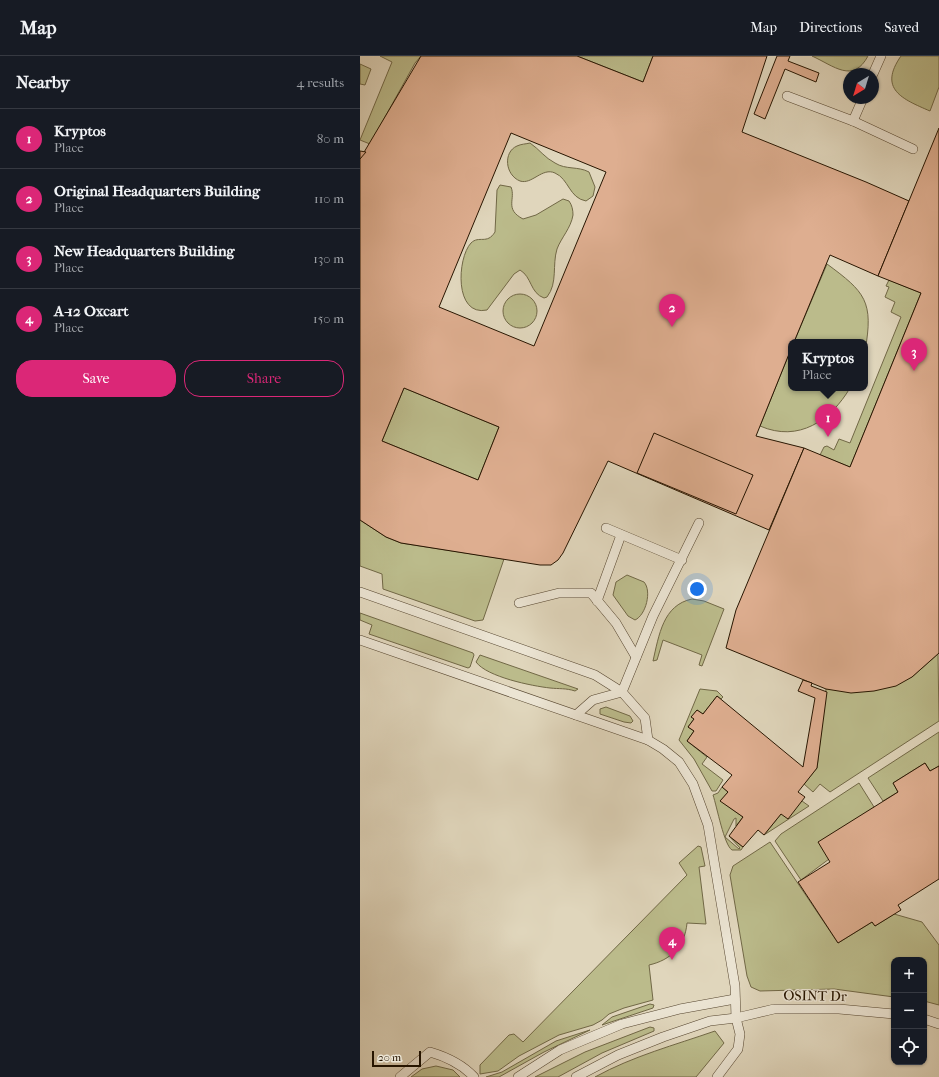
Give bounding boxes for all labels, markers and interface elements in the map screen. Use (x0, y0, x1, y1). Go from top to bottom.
text: Map (20, 17, 56, 39)
text: Map (750, 19, 777, 36)
text: Directions (799, 19, 862, 36)
text: Saved (884, 19, 919, 36)
north arrow (843, 68, 879, 104)
text: Nearby (16, 72, 70, 92)
text: 4 results (297, 75, 344, 90)
text: Kryptos (54, 122, 106, 140)
text: 1 (27, 131, 31, 146)
text: 80 m (317, 131, 344, 146)
text: Place (54, 140, 84, 155)
text: Original Headquarters Building (54, 182, 260, 200)
text: 2 (26, 191, 32, 206)
text: 110 m (314, 191, 344, 206)
text: Place (54, 200, 84, 215)
text: New Headquarters Building (54, 242, 235, 260)
text: 3 (26, 251, 32, 266)
text: 130 m (313, 251, 344, 266)
text: Place (54, 260, 84, 275)
pin: 2 (659, 294, 685, 327)
text: A-12 Oxcart (54, 302, 129, 320)
text: 4 (25, 311, 33, 326)
text: 150 m (313, 311, 344, 326)
text: Place (54, 320, 84, 335)
pin: 3 (901, 338, 927, 371)
popup (788, 339, 868, 391)
text: Kryptos (802, 349, 854, 367)
button: Save (16, 360, 176, 397)
button: Share (184, 360, 344, 397)
text: Place (802, 367, 832, 382)
pin: 1 (815, 404, 841, 437)
your location (687, 579, 707, 599)
pin: 4 (659, 927, 685, 960)
map controls (891, 957, 927, 1065)
button: + (891, 957, 927, 993)
street label: OSINT Dr (783, 987, 847, 1005)
button: − (891, 993, 927, 1029)
button: locate (891, 1029, 927, 1065)
scale bar (372, 1049, 421, 1068)
text: 20 m (378, 1051, 401, 1064)

